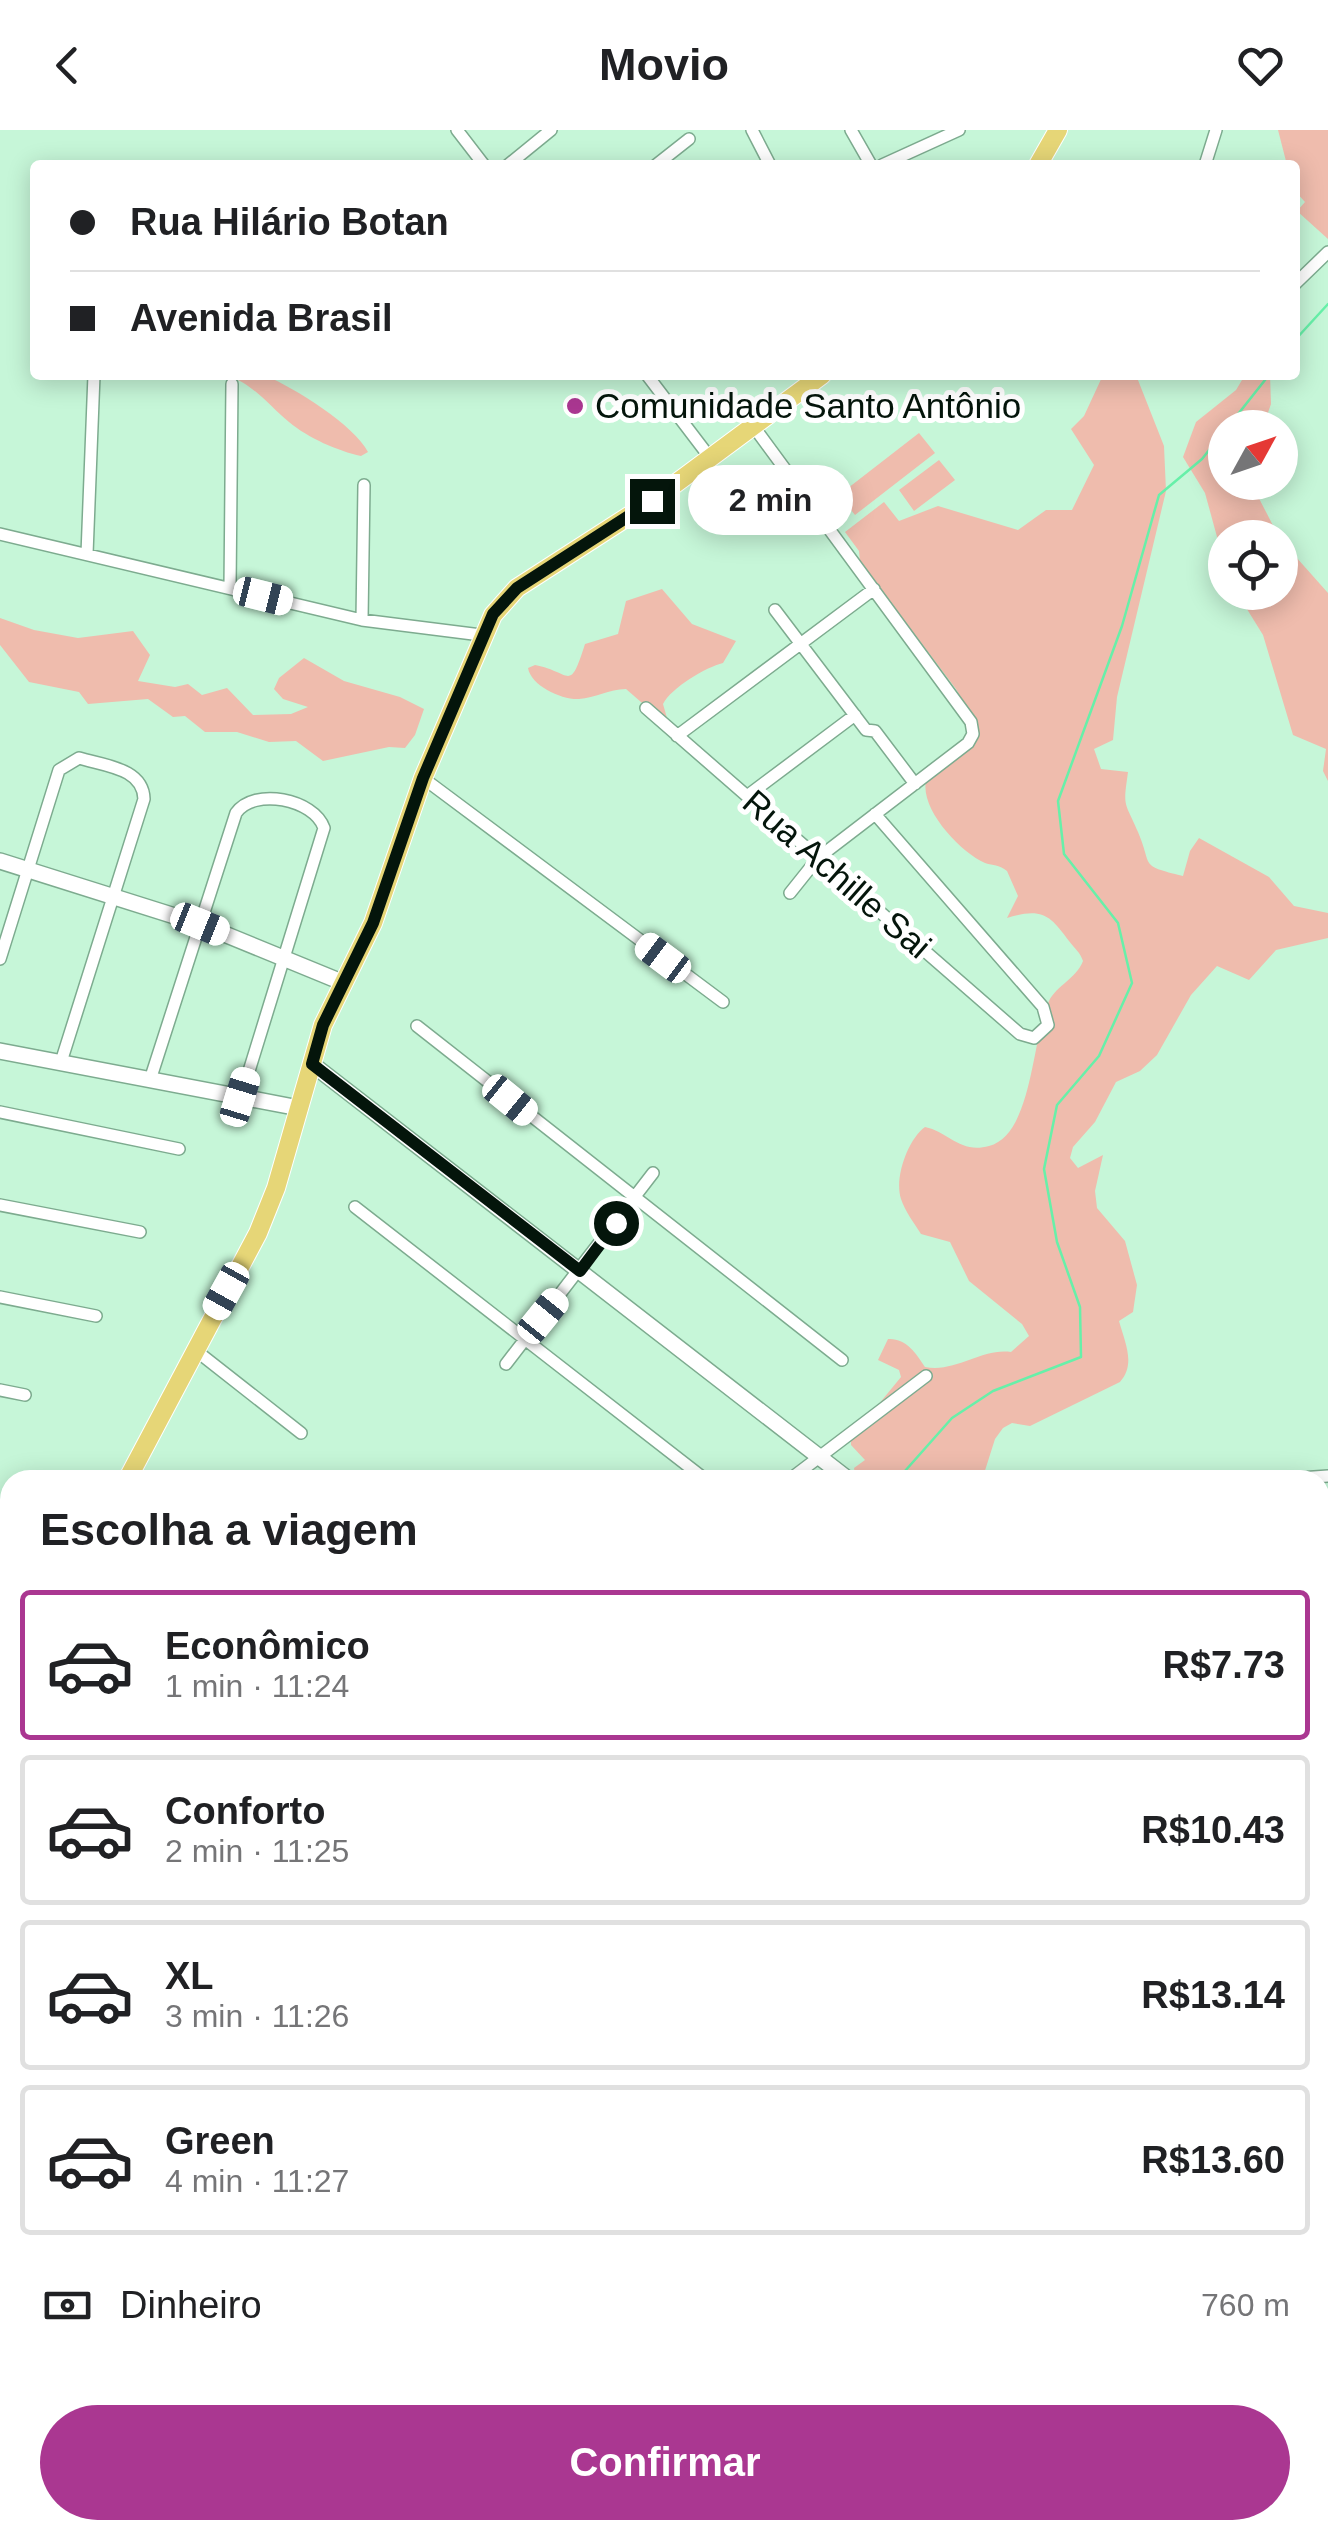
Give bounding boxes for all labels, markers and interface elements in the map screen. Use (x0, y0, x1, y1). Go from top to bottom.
icon: back (40, 38, 95, 93)
icon: heart (1233, 38, 1288, 93)
text: Movio (599, 39, 729, 90)
text: Rua Hilário Botan (130, 201, 449, 243)
text: Avenida Brasil (130, 297, 393, 339)
place label: Comunidade Santo Antônio (595, 386, 1021, 425)
marker: Comunidade Santo Antônio (564, 395, 586, 417)
north arrow (1208, 410, 1298, 500)
map controls (1208, 410, 1298, 610)
callout: 2 min (687, 466, 852, 536)
route end (630, 479, 675, 524)
text: 2 min (729, 482, 812, 518)
button: locate (1208, 520, 1298, 610)
car (230, 574, 296, 618)
street label: Rua Achille Sai (736, 782, 939, 966)
car (167, 899, 233, 949)
car (630, 928, 696, 988)
car (217, 1064, 263, 1130)
car (477, 1069, 543, 1131)
route start (594, 1201, 639, 1246)
car (198, 1257, 254, 1325)
car (512, 1283, 574, 1349)
text: Escolha a viagem (40, 1504, 418, 1555)
icon: car (45, 1620, 135, 1710)
text: Econômico (165, 1625, 370, 1667)
text: R$7.73 (1162, 1644, 1285, 1686)
text: 1 min · 11:24 (165, 1668, 349, 1704)
icon: car (45, 1785, 135, 1875)
text: Conforto (165, 1790, 325, 1832)
text: R$10.43 (1141, 1809, 1285, 1851)
text: 2 min · 11:25 (165, 1833, 349, 1869)
icon: car (45, 1950, 135, 2040)
text: XL (165, 1955, 214, 1997)
text: R$13.14 (1141, 1974, 1285, 2016)
text: 3 min · 11:26 (165, 1998, 349, 2034)
icon: car (45, 2115, 135, 2205)
text: Green (165, 2120, 275, 2162)
text: R$13.60 (1141, 2139, 1285, 2181)
text: 4 min · 11:27 (165, 2163, 349, 2199)
icon: cash (40, 2278, 95, 2333)
text: Dinheiro (120, 2284, 262, 2326)
text: 760 m (1201, 2287, 1290, 2323)
button: Confirmar (40, 2405, 1290, 2520)

